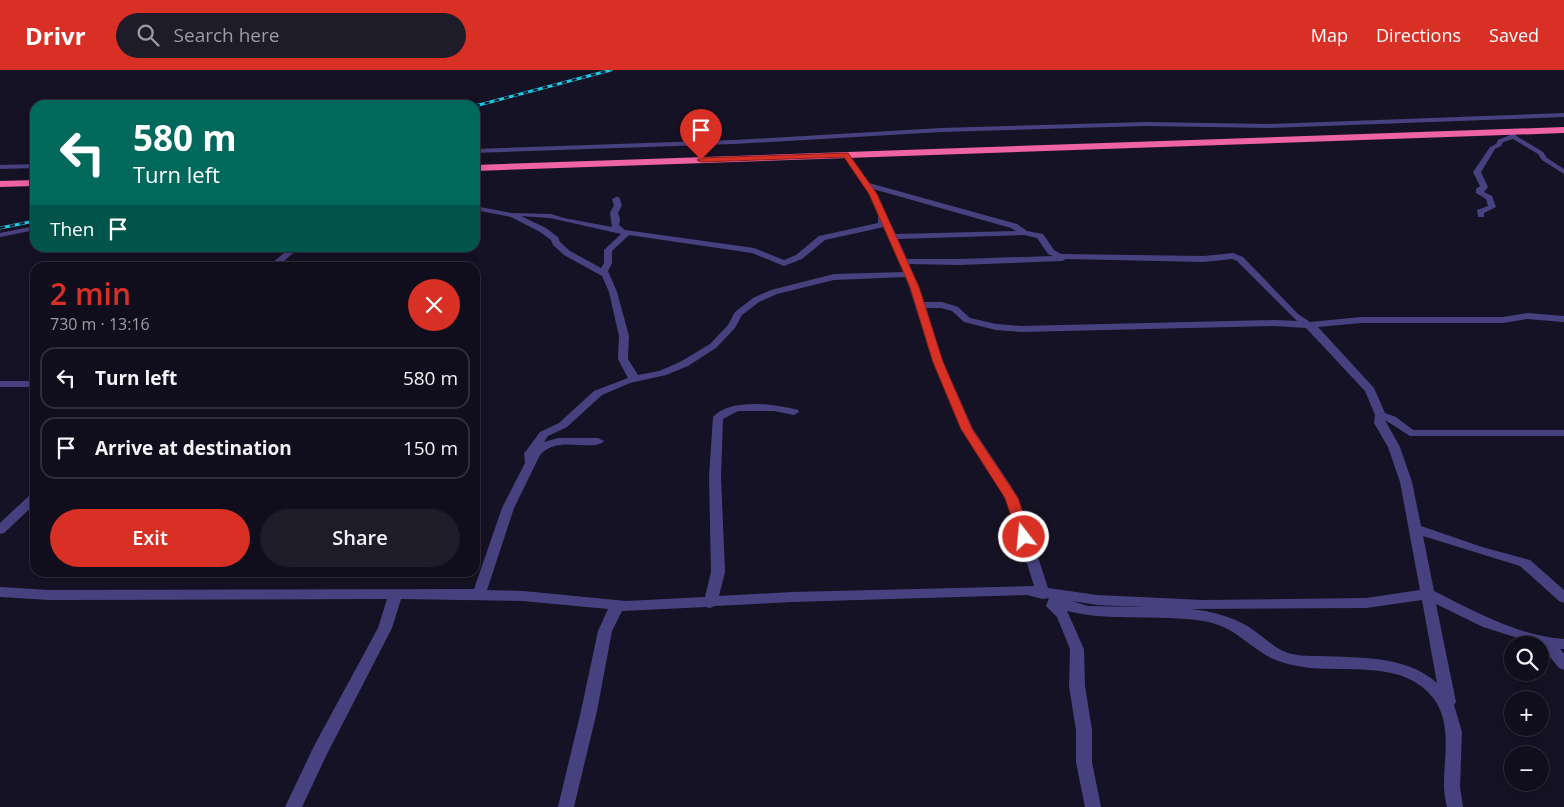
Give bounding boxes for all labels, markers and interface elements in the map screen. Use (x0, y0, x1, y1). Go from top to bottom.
search box (116, 13, 466, 58)
text: Drivr (25, 19, 86, 52)
icon: search (134, 21, 162, 49)
text: Search here (174, 22, 279, 48)
text: Map (1311, 23, 1348, 47)
text: Directions (1376, 23, 1461, 47)
text: Saved (1489, 23, 1539, 47)
pin (680, 109, 722, 160)
text: 580 m (133, 114, 237, 161)
icon: arrive (687, 116, 715, 144)
icon: left (50, 120, 115, 185)
text: Turn left (133, 159, 220, 189)
icon: arrive (104, 215, 132, 243)
text: Then (50, 216, 94, 242)
text: 2 min (50, 273, 131, 314)
button: close (408, 279, 460, 331)
text: 730 m · 13:16 (50, 313, 150, 335)
icon: left (52, 364, 80, 392)
text: Turn left (95, 365, 177, 391)
text: 580 m (403, 365, 458, 391)
icon: arrive (52, 434, 80, 462)
text: Arrive at destination (95, 435, 292, 461)
text: 150 m (403, 435, 458, 461)
button: Exit (50, 509, 250, 567)
button: Share (260, 509, 460, 567)
position arrow (997, 510, 1049, 562)
map controls (1504, 636, 1549, 791)
button: search (1504, 636, 1549, 681)
button: + (1504, 691, 1549, 736)
button: − (1504, 746, 1549, 791)

